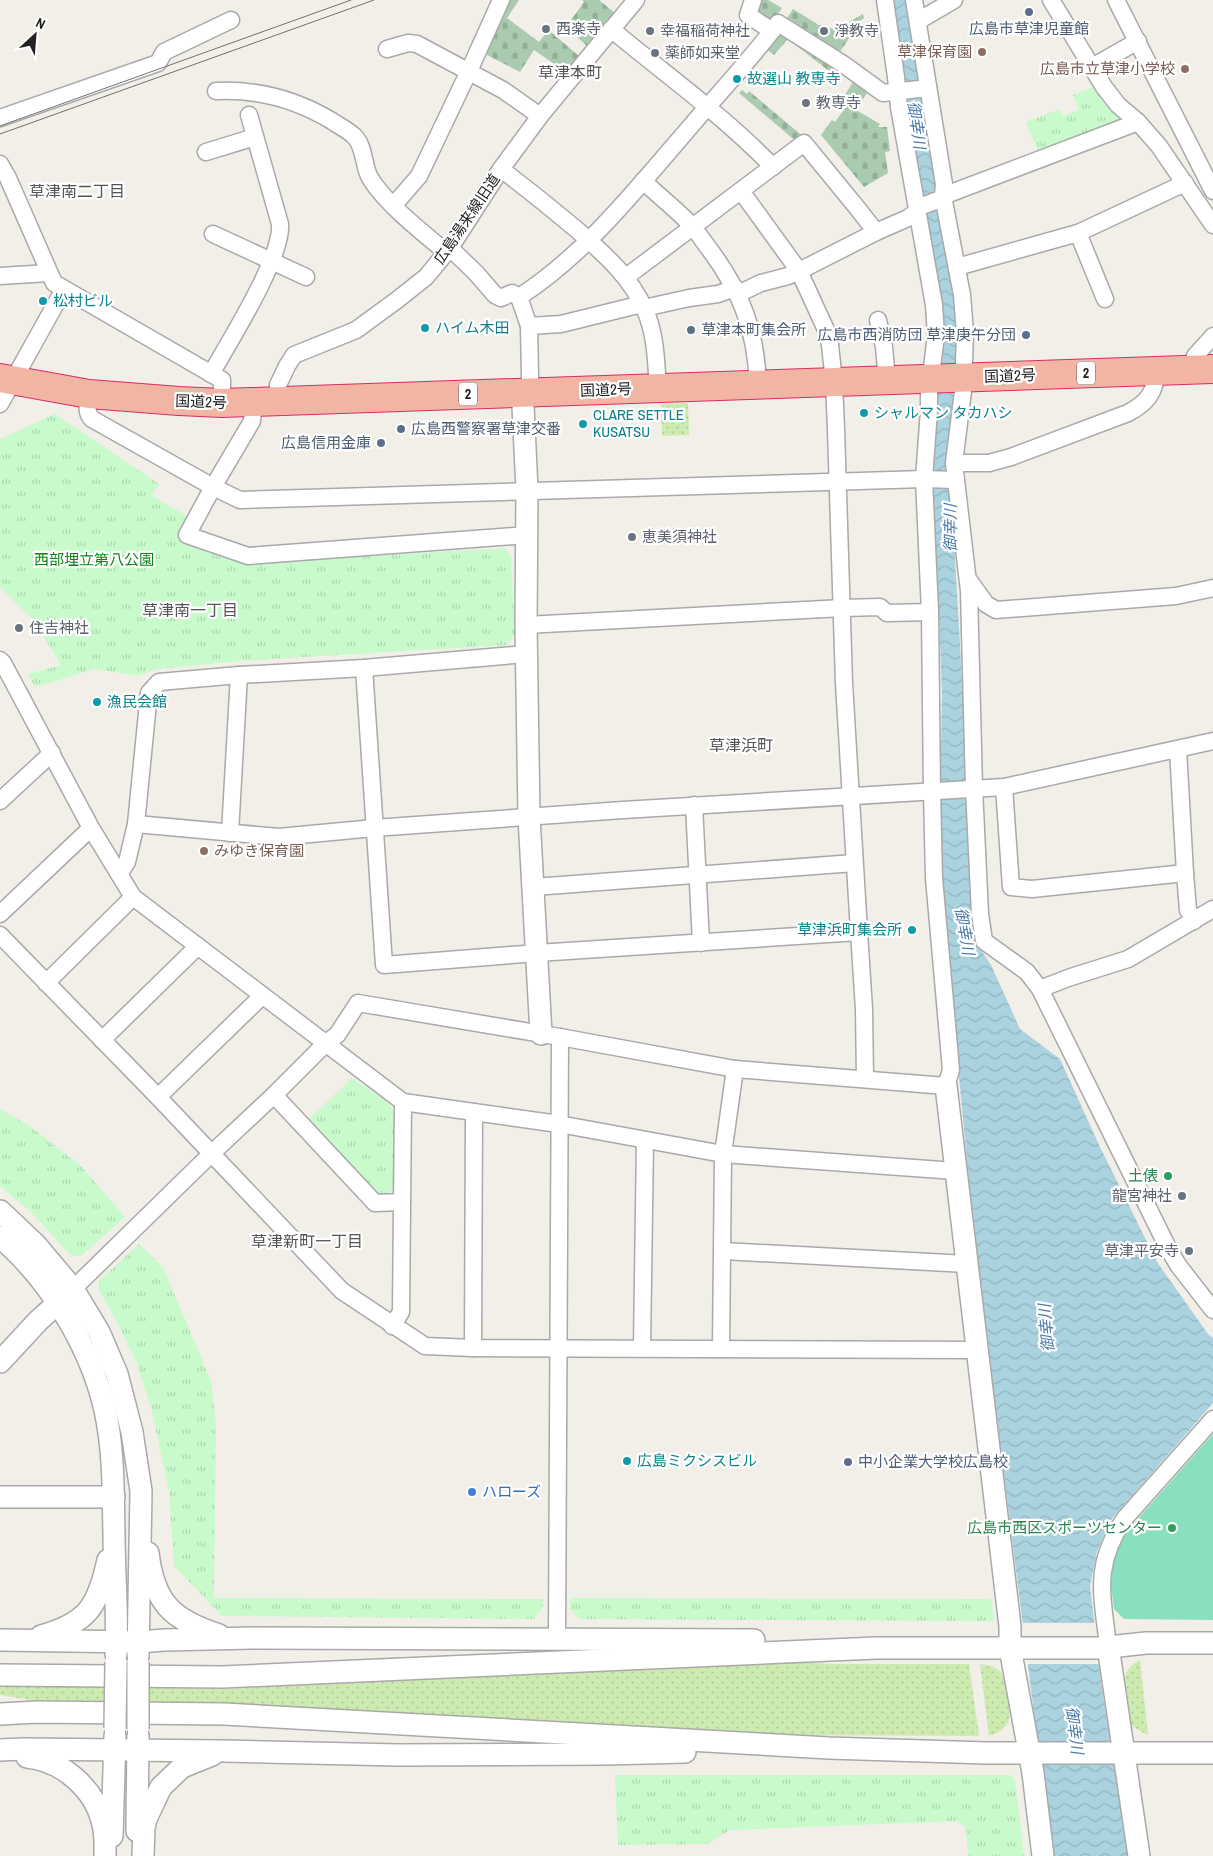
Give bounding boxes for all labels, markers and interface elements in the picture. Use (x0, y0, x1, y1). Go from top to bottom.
marker: 広島市草津児童館 (1023, 6, 1035, 18)
north arrow (10, 10, 60, 60)
text: N (33, 13, 48, 33)
place label: 西楽寺 (556, 18, 601, 39)
place label: 広島市草津児童館 (969, 18, 1089, 39)
place label: 幸福稲荷神社 (660, 20, 750, 41)
place label: 淨教寺 (834, 20, 879, 41)
marker: 西楽寺 (540, 23, 552, 35)
marker: 幸福稲荷神社 (644, 25, 656, 37)
marker: 淨教寺 (818, 25, 830, 37)
place label: 草津保育園 (897, 41, 972, 62)
place label: 薬師如来堂 (665, 42, 740, 63)
marker: 草津保育園 (976, 46, 988, 58)
marker: 薬師如来堂 (649, 47, 661, 59)
place label: 広島市立草津小学校 (1040, 58, 1175, 79)
district label: 草津本町 (538, 61, 602, 83)
marker: 広島市立草津小学校 (1179, 63, 1191, 75)
place label: 故選山 教専寺 (747, 68, 840, 89)
marker: 故選山 教専寺 (731, 73, 743, 85)
place label: 教専寺 (816, 92, 861, 113)
marker: 教専寺 (800, 97, 812, 109)
water label: 御幸川 (903, 100, 932, 152)
street label: 広島湯来線旧道 (429, 169, 505, 268)
district label: 草津南二丁目 (29, 180, 125, 202)
place label: 松村ビル (53, 290, 113, 311)
marker: 松村ビル (37, 295, 49, 307)
place label: ハイム木田 (435, 317, 509, 338)
place label: 草津本町集会所 (701, 319, 806, 340)
marker: ハイム木田 (419, 322, 431, 334)
marker: 草津本町集会所 (685, 324, 697, 336)
place label: 広島市西消防団 草津庚午分団 (818, 324, 1016, 345)
marker: 広島市西消防団 草津庚午分団 (1020, 329, 1032, 341)
road number: 2 (1077, 362, 1095, 384)
street label: 国道2号 (984, 364, 1036, 387)
street label: 国道2号 (580, 378, 632, 401)
road number: 2 (459, 382, 477, 406)
street label: 国道2号 (175, 390, 227, 413)
place label: シャルマン タカハシ (874, 402, 1012, 423)
place label: CLARE SETTLE KUSATSU (593, 404, 684, 442)
marker: シャルマン タカハシ (858, 407, 870, 419)
place label: 広島西警察署草津交番 (411, 418, 561, 439)
marker: CLARE SETTLE KUSATSU (577, 418, 589, 430)
marker: 広島西警察署草津交番 (395, 423, 407, 435)
place label: 広島信用金庫 (281, 432, 371, 453)
marker: 広島信用金庫 (375, 437, 387, 449)
water label: 御幸川 (939, 502, 961, 552)
place label: 恵美須神社 (642, 526, 717, 547)
marker: 恵美須神社 (626, 531, 638, 543)
park label: 西部埋立第八公園 (34, 549, 154, 570)
district label: 草津南一丁目 (142, 599, 238, 621)
place label: 住吉神社 (29, 617, 89, 638)
marker: 住吉神社 (13, 622, 25, 634)
place label: 漁民会館 (107, 691, 167, 712)
marker: 漁民会館 (91, 696, 103, 708)
district label: 草津浜町 (709, 734, 773, 756)
place label: みゆき保育園 (214, 840, 304, 861)
marker: みゆき保育園 (198, 845, 210, 857)
water label: 御幸川 (950, 905, 980, 959)
place label: 草津浜町集会所 (797, 919, 902, 940)
marker: 草津浜町集会所 (906, 924, 918, 936)
place label: 土俵 (1128, 1165, 1158, 1186)
marker: 土俵 (1162, 1170, 1174, 1182)
place label: 龍宮神社 (1112, 1185, 1172, 1206)
marker: 龍宮神社 (1176, 1190, 1188, 1202)
district label: 草津新町一丁目 (251, 1230, 363, 1252)
place label: 草津平安寺 (1104, 1240, 1179, 1261)
marker: 草津平安寺 (1183, 1245, 1195, 1257)
water label: 御幸川 (1033, 1301, 1059, 1353)
place label: 広島ミクシスビル (637, 1450, 757, 1471)
place label: 中小企業大学校広島校 (858, 1451, 1008, 1472)
marker: 広島ミクシスビル (621, 1455, 633, 1467)
marker: 中小企業大学校広島校 (842, 1456, 854, 1468)
place label: ハローズ (482, 1481, 541, 1502)
marker: ハローズ (466, 1486, 478, 1498)
place label: 広島市西区スポーツセンター (967, 1517, 1162, 1538)
marker: 広島市西区スポーツセンター (1166, 1522, 1178, 1534)
water label: 御幸川 (1061, 1705, 1089, 1757)

